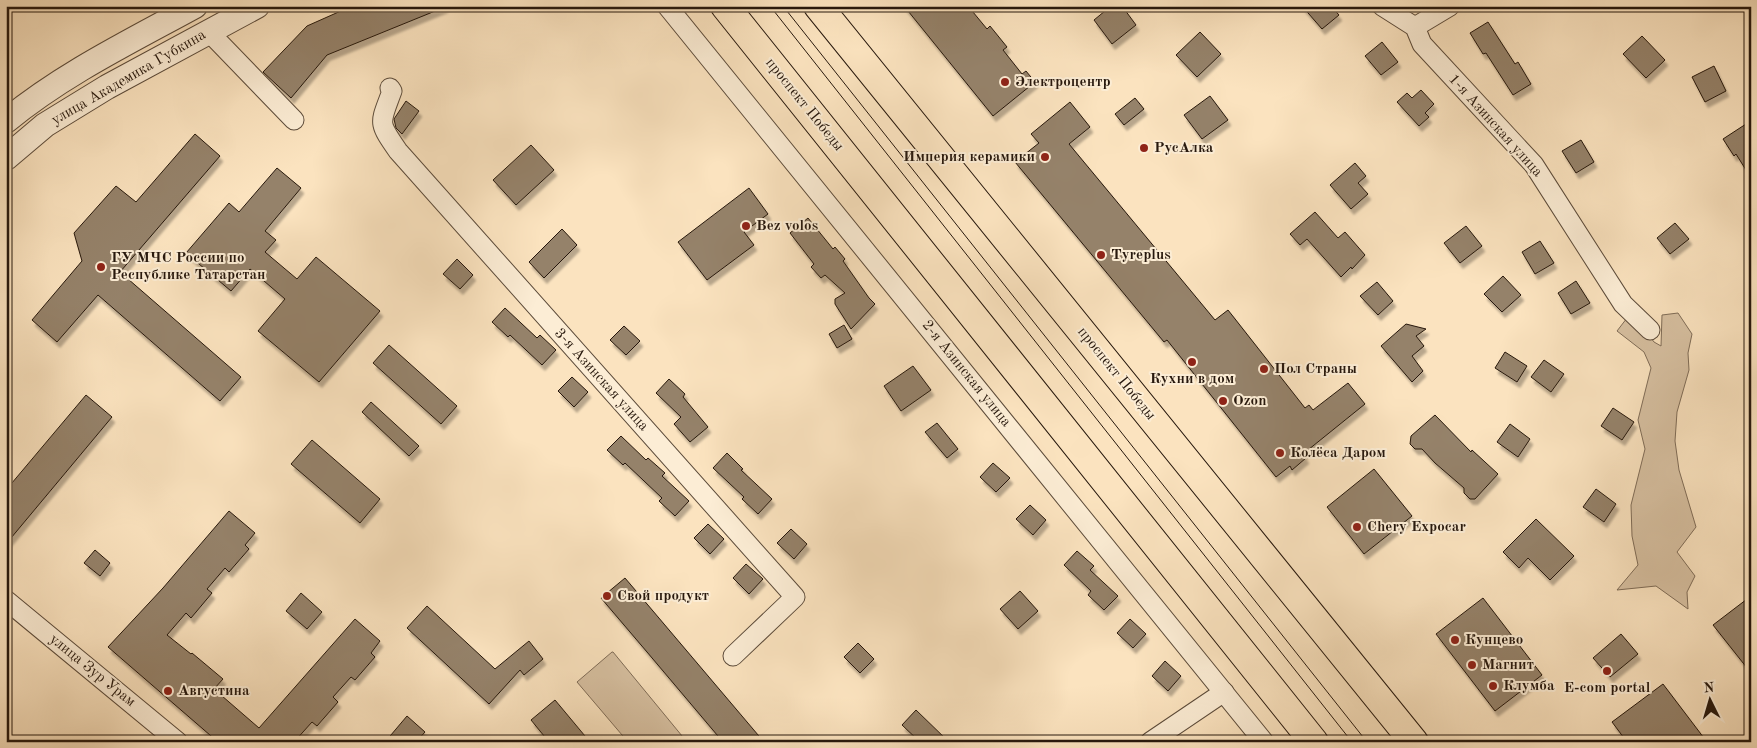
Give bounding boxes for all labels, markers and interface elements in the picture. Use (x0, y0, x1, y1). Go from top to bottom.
street label: улица Академика Губкина (49, 27, 209, 128)
street label: проспект Победы (762, 56, 846, 154)
street label: 1-я Азинская улица (1445, 72, 1545, 181)
place label: Электроцентр (1015, 75, 1111, 90)
marker: Электроцентр (999, 76, 1011, 88)
place label: РусАлка (1154, 141, 1214, 156)
marker: РусАлка (1138, 142, 1150, 154)
place label: Империя керамики (903, 150, 1035, 165)
marker: Империя керамики (1039, 151, 1051, 163)
place label: Bez volos (756, 219, 818, 234)
marker: Bez volos (740, 220, 752, 232)
place label: Tyreplus (1111, 248, 1171, 263)
marker: Tyreplus (1095, 249, 1107, 261)
place label: ГУ МЧС России по Республике Татарстан (111, 251, 266, 283)
marker: ГУ МЧС России по Республике Татарстан (95, 261, 107, 273)
street label: 2-я Азинская улица (919, 318, 1014, 431)
street label: проспект Победы (1074, 325, 1158, 423)
street label: 3-я Азинская улица (551, 326, 651, 435)
marker: Кухни в дом (1186, 356, 1198, 368)
place label: Пол Страны (1274, 362, 1357, 377)
marker: Пол Страны (1258, 363, 1270, 375)
place label: Кухни в дом (1150, 372, 1235, 387)
place label: Ozon (1233, 394, 1266, 409)
marker: Ozon (1217, 395, 1229, 407)
place label: Колёса Даром (1290, 446, 1386, 461)
marker: Колёса Даром (1274, 447, 1286, 459)
place label: Chery Expocar (1367, 520, 1466, 535)
marker: Chery Expocar (1351, 521, 1363, 533)
place label: Свой продукт (617, 589, 709, 604)
marker: Свой продукт (601, 590, 613, 602)
street label: улица Зур Урам (46, 632, 138, 710)
place label: Кунцево (1465, 633, 1523, 648)
marker: Кунцево (1449, 634, 1461, 646)
place label: Магнит (1482, 658, 1534, 673)
marker: Магнит (1466, 659, 1478, 671)
marker: E-com portal (1601, 665, 1613, 677)
north arrow (1684, 676, 1734, 726)
place label: Клумба (1503, 679, 1555, 694)
marker: Клумба (1487, 680, 1499, 692)
place label: E-com portal (1564, 681, 1651, 696)
text: N (1703, 681, 1715, 695)
place label: Августина (178, 684, 250, 699)
marker: Августина (162, 685, 174, 697)

